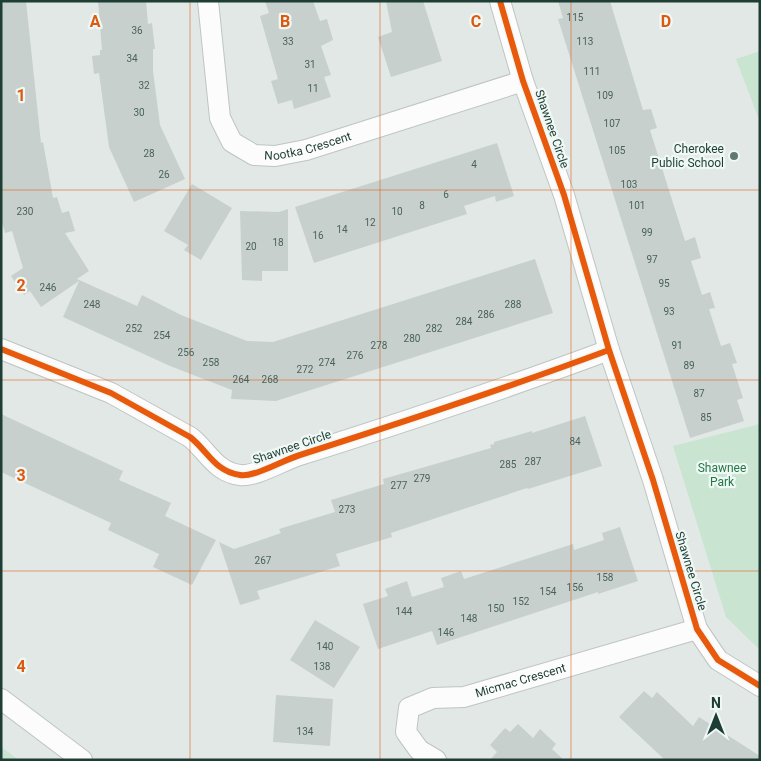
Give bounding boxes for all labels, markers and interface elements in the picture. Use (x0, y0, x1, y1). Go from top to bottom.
text: A (90, 12, 101, 31)
text: B (280, 12, 290, 31)
text: C (471, 12, 481, 31)
house number: 115 (567, 12, 584, 23)
text: D (661, 12, 671, 31)
house number: 36 (131, 25, 143, 36)
house number: 33 (282, 36, 294, 47)
house number: 113 (577, 36, 593, 47)
house number: 34 (126, 53, 138, 64)
house number: 31 (304, 59, 316, 70)
house number: 111 (584, 66, 600, 77)
house number: 32 (138, 80, 150, 91)
house number: 11 (307, 83, 319, 94)
text: 1 (16, 86, 26, 105)
street label: Shawnee Circle (532, 88, 572, 170)
house number: 109 (597, 90, 613, 101)
house number: 30 (133, 107, 145, 118)
house number: 107 (604, 118, 621, 129)
street label: Nootka Crescent (264, 129, 353, 163)
place label: Cherokee Public School (651, 142, 724, 170)
house number: 105 (609, 145, 626, 156)
house number: 28 (143, 148, 155, 159)
marker: Cherokee Public School (728, 150, 740, 162)
house number: 4 (471, 159, 477, 170)
house number: 26 (158, 169, 170, 180)
house number: 103 (621, 179, 637, 190)
house number: 6 (443, 189, 449, 200)
house number: 8 (419, 200, 425, 211)
house number: 101 (629, 200, 645, 211)
house number: 230 (17, 206, 34, 217)
house number: 10 (391, 206, 403, 217)
house number: 12 (364, 217, 376, 228)
house number: 14 (336, 224, 348, 235)
house number: 99 (641, 227, 653, 238)
house number: 16 (312, 230, 324, 241)
house number: 18 (272, 237, 284, 248)
house number: 20 (245, 241, 257, 252)
house number: 97 (646, 254, 658, 265)
text: 2 (16, 276, 26, 295)
house number: 95 (658, 278, 670, 289)
house number: 246 (40, 282, 57, 293)
house number: 248 (84, 299, 101, 310)
house number: 288 (505, 299, 522, 310)
house number: 93 (663, 306, 675, 317)
house number: 286 (478, 309, 495, 320)
house number: 284 (456, 316, 473, 327)
house number: 252 (126, 323, 143, 334)
house number: 282 (426, 323, 443, 334)
house number: 254 (154, 330, 171, 341)
house number: 280 (404, 333, 421, 344)
house number: 278 (371, 340, 388, 351)
house number: 91 (671, 340, 683, 351)
house number: 256 (178, 347, 195, 358)
house number: 276 (347, 350, 364, 361)
house number: 258 (203, 357, 220, 368)
house number: 274 (319, 357, 336, 368)
house number: 89 (683, 360, 695, 371)
house number: 272 (297, 364, 314, 375)
house number: 264 (233, 374, 250, 385)
house number: 268 (262, 374, 279, 385)
house number: 87 (693, 388, 705, 399)
house number: 85 (700, 412, 712, 423)
street label: Shawnee Circle (251, 427, 333, 467)
house number: 84 (569, 436, 581, 447)
house number: 287 (525, 456, 542, 467)
house number: 285 (500, 459, 517, 470)
park label: Shawnee Park (698, 461, 746, 489)
text: 3 (16, 466, 26, 485)
house number: 279 (414, 473, 430, 484)
house number: 277 (391, 480, 408, 491)
house number: 273 (339, 504, 355, 515)
street label: Shawnee Circle (672, 530, 710, 612)
house number: 267 (255, 555, 272, 566)
house number: 158 (597, 572, 614, 583)
house number: 156 (567, 582, 584, 593)
house number: 154 (540, 586, 557, 597)
house number: 152 (513, 596, 530, 607)
house number: 150 (488, 603, 505, 614)
house number: 144 (396, 606, 413, 617)
house number: 148 (461, 613, 478, 624)
house number: 146 (438, 627, 455, 638)
house number: 140 (317, 641, 334, 652)
text: 4 (16, 657, 26, 676)
house number: 138 (314, 661, 331, 672)
street label: Micmac Crescent (474, 661, 567, 700)
north arrow (691, 691, 741, 741)
text: N (711, 695, 721, 711)
house number: 134 (297, 726, 314, 737)

